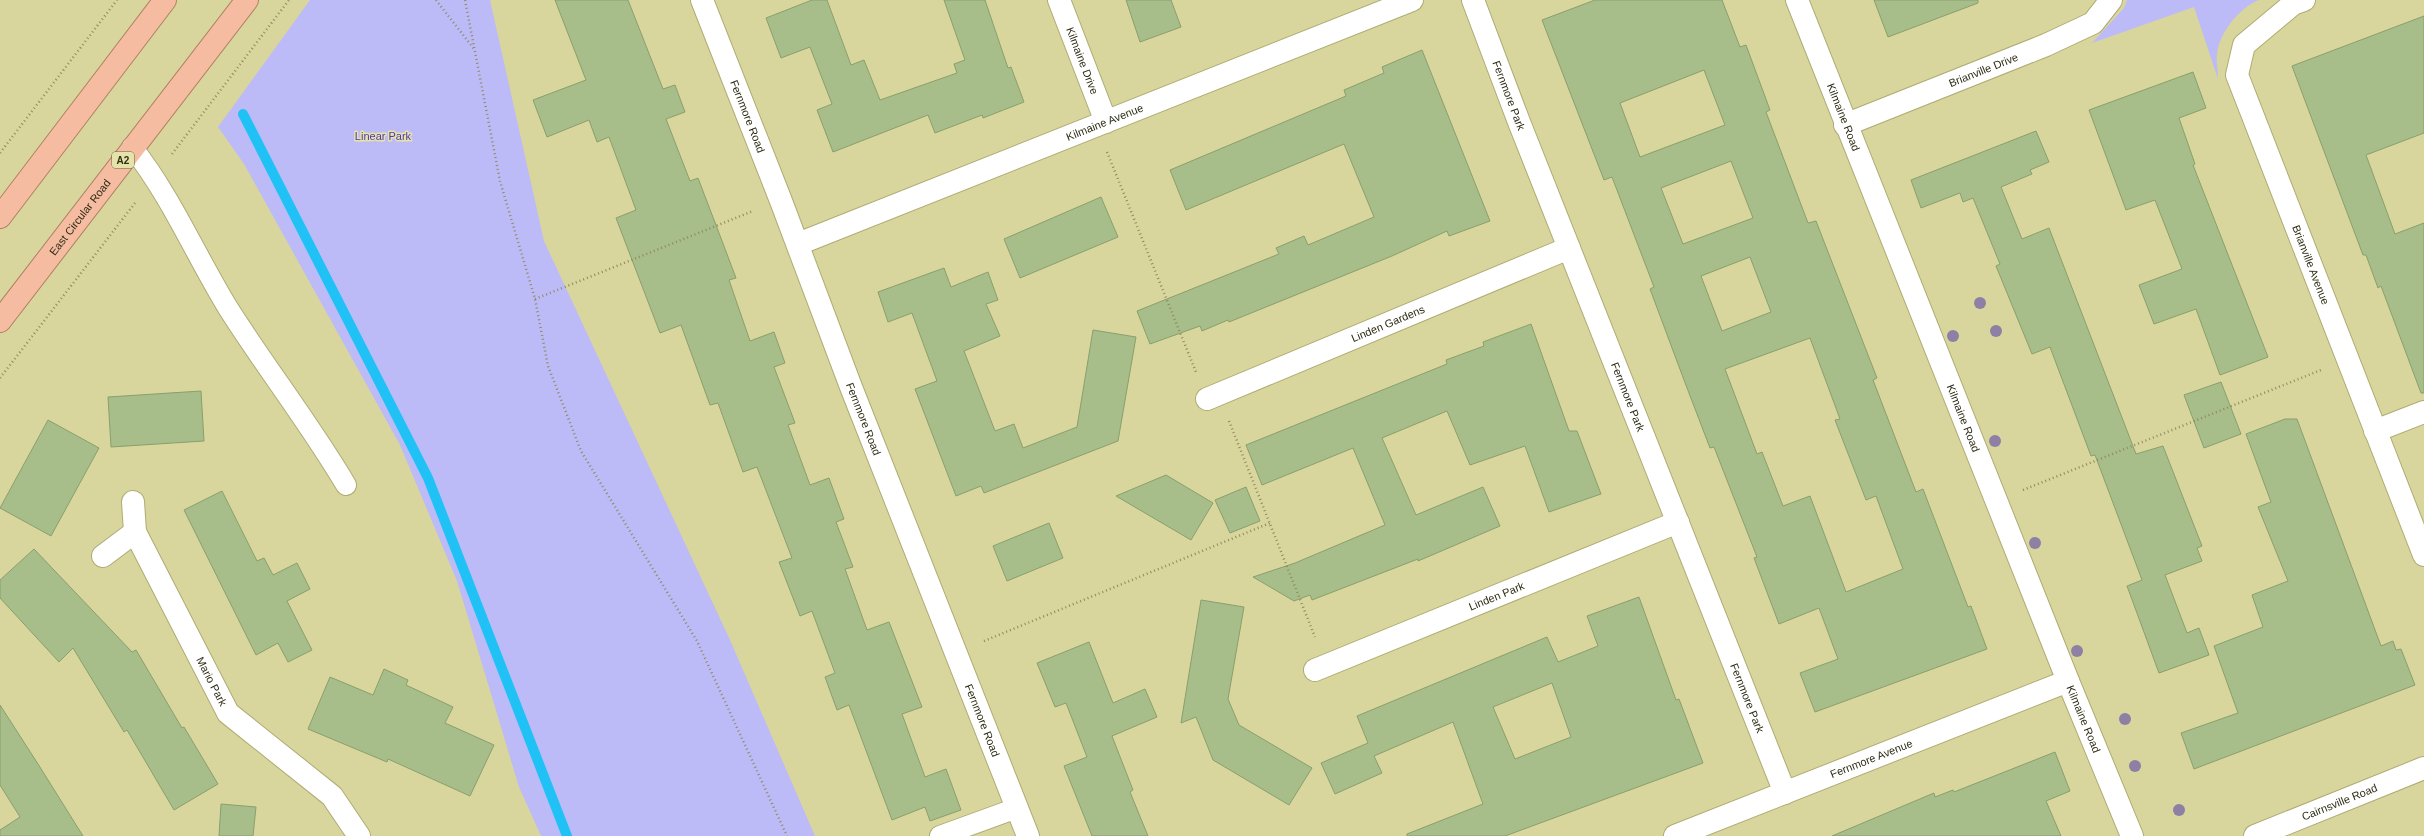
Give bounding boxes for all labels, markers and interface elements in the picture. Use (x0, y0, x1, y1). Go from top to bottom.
street label: Kilmaine Drive (1064, 25, 1101, 96)
street label: Brianville Drive (1947, 51, 2020, 89)
street label: Fernmore Park (1490, 59, 1528, 132)
street label: Fernmore Road (728, 78, 767, 154)
street label: Kilmaine Road (1825, 82, 1862, 153)
street label: Kilmaine Avenue (1064, 101, 1145, 143)
park label: Linear Park (355, 130, 412, 142)
road number: A2 (112, 152, 134, 168)
street label: East Circular Road (47, 177, 113, 257)
street label: Brianville Avenue (2290, 223, 2332, 306)
street label: Linden Gardens (1349, 303, 1427, 344)
street label: Fernmore Park (1609, 360, 1647, 434)
street label: Fernmore Road (844, 381, 883, 457)
street label: Kilmaine Road (1945, 383, 1982, 454)
street label: Linden Park (1467, 579, 1526, 613)
street label: Mario Park (194, 655, 230, 708)
street label: Fernmore Park (1728, 662, 1767, 735)
street label: Fernmore Road (963, 682, 1002, 758)
street label: Kilmaine Road (2064, 684, 2103, 754)
street label: Fernmore Avenue (1828, 737, 1914, 780)
street label: Cairnsville Road (2300, 781, 2379, 823)

